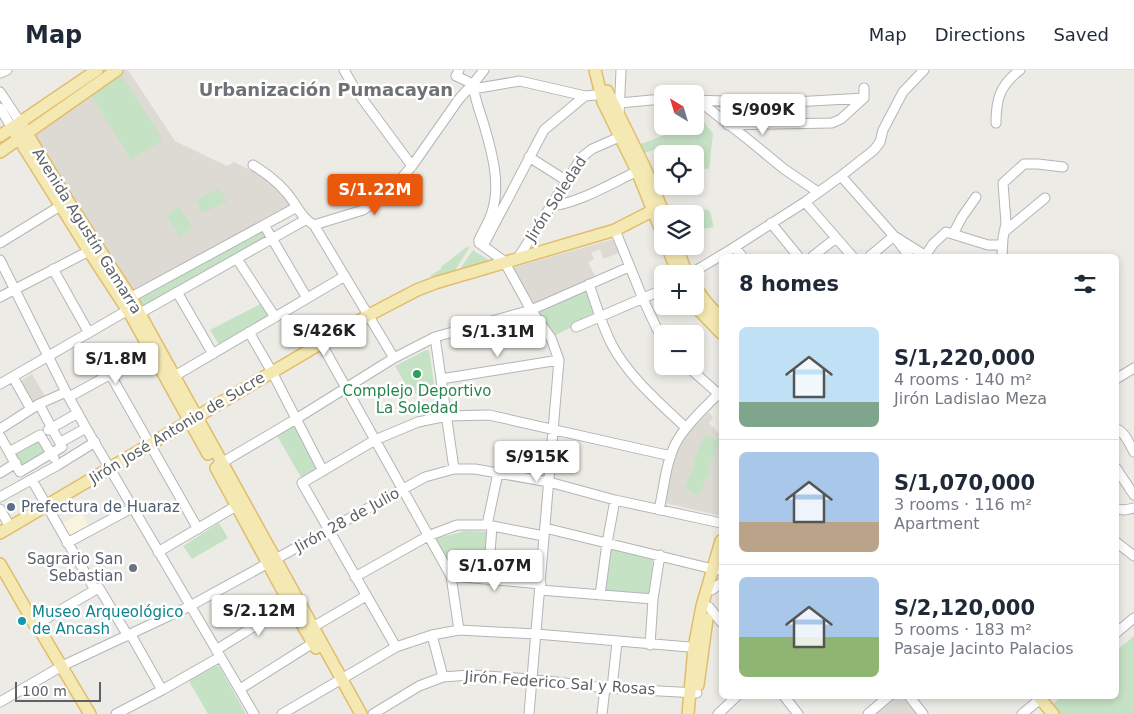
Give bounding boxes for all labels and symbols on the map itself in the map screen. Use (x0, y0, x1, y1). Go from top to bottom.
district label: Urbanización Pumacayan (199, 79, 453, 100)
north arrow (654, 85, 704, 135)
pin: S/909K (722, 93, 804, 136)
street label: Avenida Agustín Gamarra (29, 145, 145, 317)
street label: Jirón Soledad (521, 153, 590, 246)
pin: S/1.22M (329, 174, 421, 216)
pin: S/426K (283, 314, 365, 357)
pin: S/1.31M (452, 316, 544, 358)
pin: S/1.8M (75, 342, 157, 385)
street label: Jirón José Antonio de Sucre (85, 368, 268, 488)
marker: Complejo Deportivo La Soledad (411, 368, 423, 380)
place label: Complejo Deportivo La Soledad (342, 382, 492, 417)
pin: S/915K (496, 440, 578, 483)
street label: Jirón 28 de Julio (291, 484, 402, 557)
place label: Prefectura de Huaraz (21, 498, 180, 516)
marker: Prefectura de Huaraz (5, 501, 17, 513)
place label: Sagrario San Sebastian (27, 550, 123, 585)
pin: S/1.07M (449, 550, 541, 592)
marker: Sagrario San Sebastian (127, 562, 139, 574)
pin: S/2.12M (213, 594, 305, 637)
place label: Museo Arqueológico de Ancash (32, 603, 184, 638)
marker: Museo Arqueológico de Ancash (16, 615, 28, 627)
street label: Jirón Federico Sal y Rosas (463, 667, 656, 699)
scale bar (15, 679, 101, 702)

